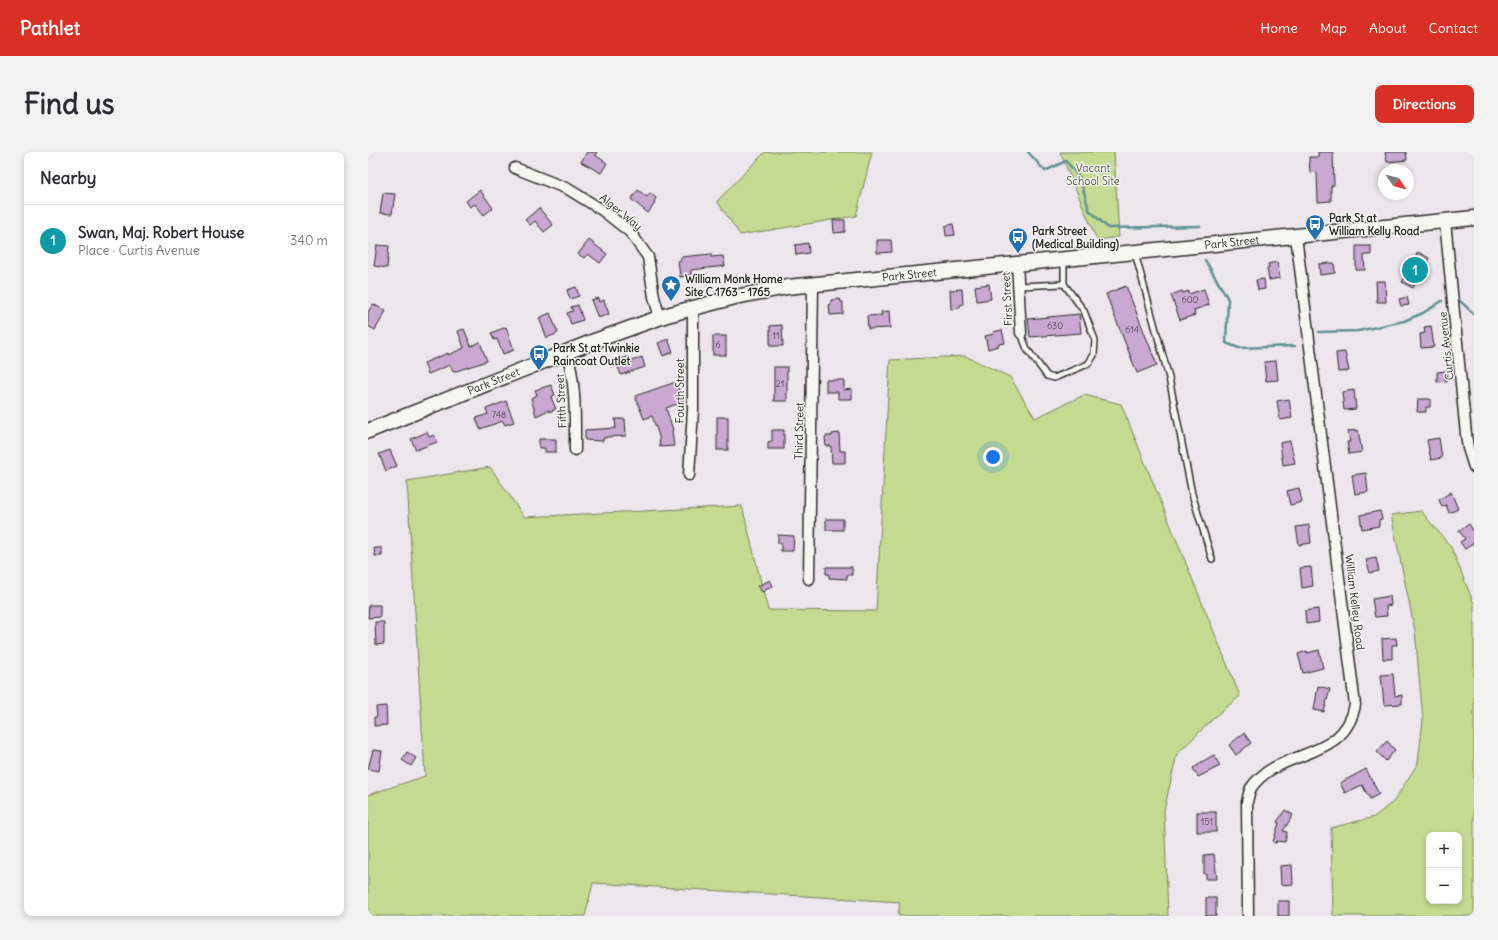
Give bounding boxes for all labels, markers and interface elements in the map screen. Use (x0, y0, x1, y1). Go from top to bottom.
text: Pathlet (20, 16, 80, 40)
text: Home (1260, 19, 1298, 37)
text: Map (1320, 19, 1347, 37)
text: About (1369, 19, 1407, 37)
text: Contact (1429, 19, 1478, 37)
button: Directions (1375, 85, 1474, 123)
text: Find us (24, 86, 115, 122)
park label: Vacant School Site (1066, 161, 1120, 188)
north arrow (1378, 164, 1414, 200)
text: Nearby (40, 167, 96, 189)
street label: Alger Way (597, 191, 645, 233)
place label: Park St at William Kelly Road (1329, 211, 1420, 239)
bus stop icon: Park St at William Kelly Road (1304, 213, 1326, 241)
text: Swan, Maj. Robert House (78, 223, 244, 242)
place label: Park Street (Medical Building) (1032, 224, 1120, 252)
bus stop icon: Park Street (Medical Building) (1007, 226, 1029, 254)
text: 1 (50, 232, 56, 249)
text: 340 m (290, 232, 328, 249)
street label: Park Street (1204, 233, 1260, 252)
text: Place · Curtis Avenue (78, 242, 200, 259)
pin: 1 (1402, 255, 1428, 285)
street label: Park Street (881, 265, 938, 284)
street label: First Street (999, 271, 1015, 326)
place label: William Monk Home Site C 1763 - 1765 (685, 272, 783, 299)
place icon: William Monk Home Site C 1763 - 1765 (660, 274, 682, 302)
house number: 600 (1181, 294, 1199, 305)
street label: Curtis Avenue (1435, 311, 1457, 381)
house number: 630 (1047, 320, 1063, 331)
house number: 614 (1125, 324, 1139, 335)
house number: 11 (772, 330, 780, 341)
house number: 6 (715, 339, 721, 350)
place label: Park St at Twinkie Raincoat Outlet (553, 341, 640, 368)
bus stop icon: Park St at Twinkie Raincoat Outlet (528, 343, 550, 371)
street label: Fourth Street (673, 358, 687, 423)
street label: Park Street (465, 364, 522, 398)
street label: Fifth Street (553, 373, 569, 428)
house number: 21 (776, 378, 784, 389)
street label: Third Street (792, 402, 807, 460)
house number: 748 (492, 409, 506, 420)
your location (983, 447, 1003, 467)
street label: William Kelley Road (1342, 553, 1368, 651)
house number: 151 (1201, 816, 1213, 827)
map controls (1426, 832, 1462, 904)
button: + (1426, 832, 1462, 868)
button: − (1426, 868, 1462, 904)

